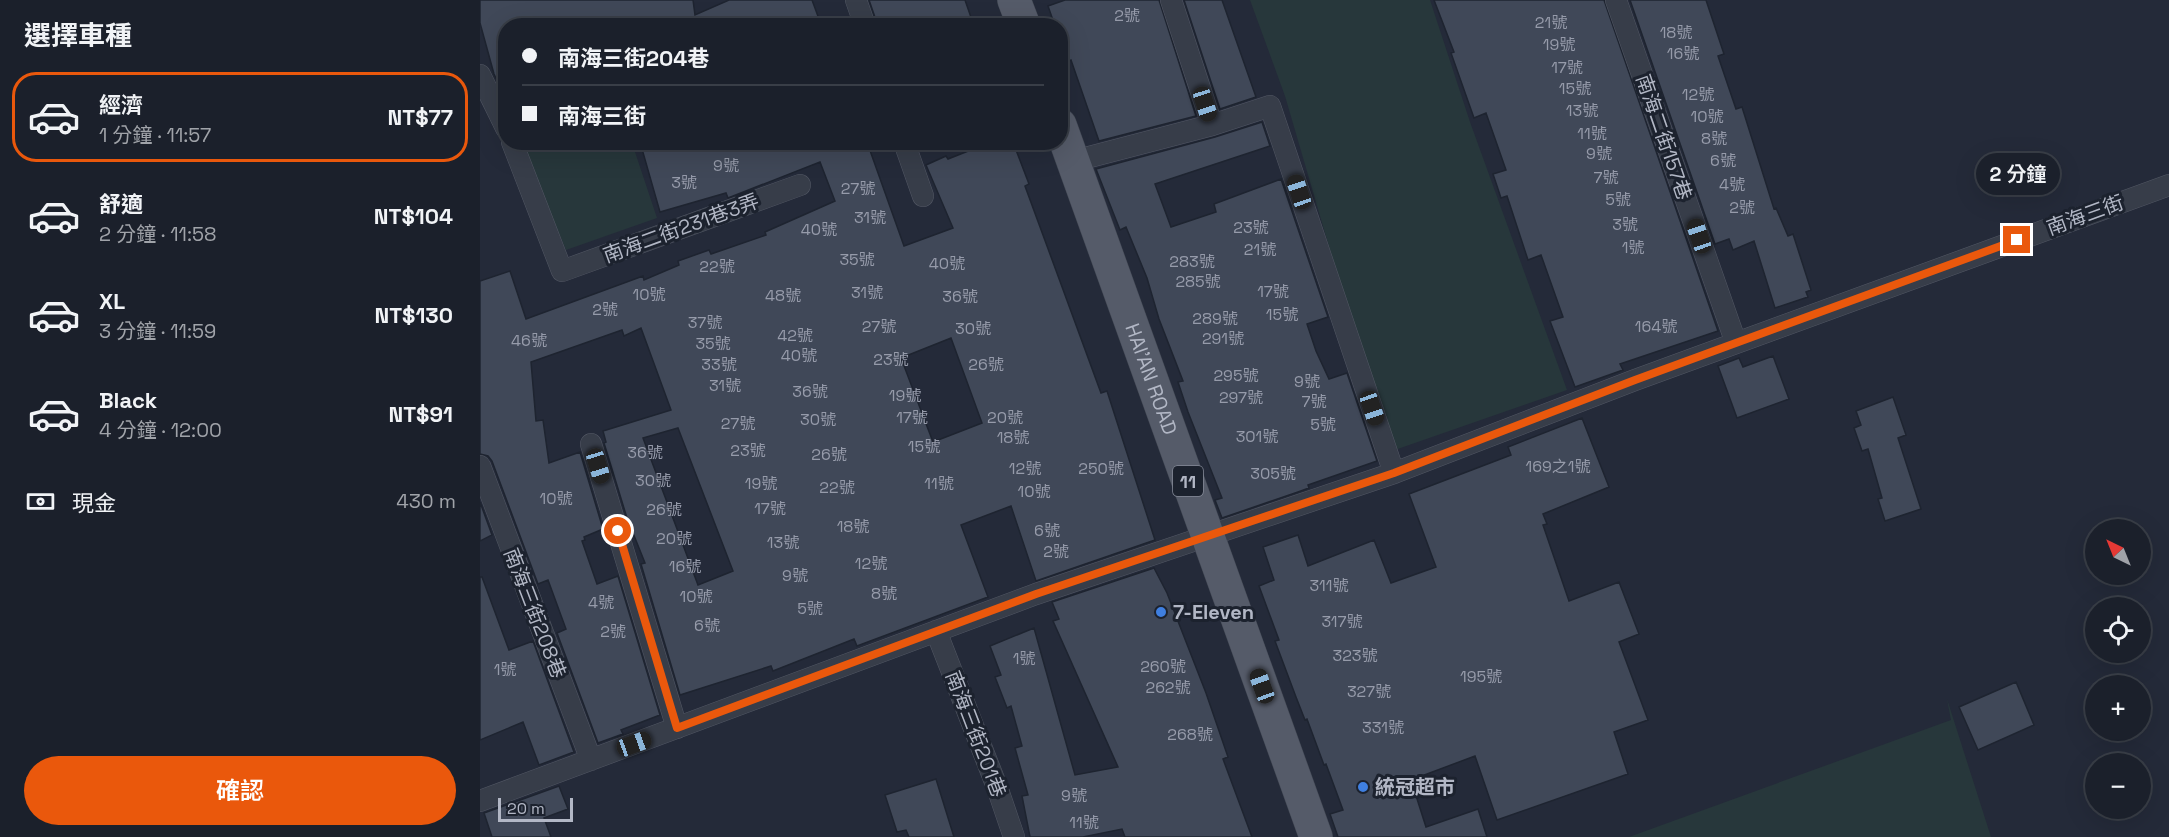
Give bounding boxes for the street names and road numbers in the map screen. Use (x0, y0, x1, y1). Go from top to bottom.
street label: 南海二街157巷 (1630, 71, 1698, 203)
street label: 南海二街231巷3弄 (599, 188, 763, 268)
street label: 南海三街 (2043, 189, 2127, 241)
street label: HAI'AN ROAD (1119, 320, 1183, 438)
road number: 11 (1173, 466, 1203, 496)
street label: 南海三街208巷 (498, 544, 572, 682)
street label: 南海三街201巷 (940, 667, 1012, 801)

